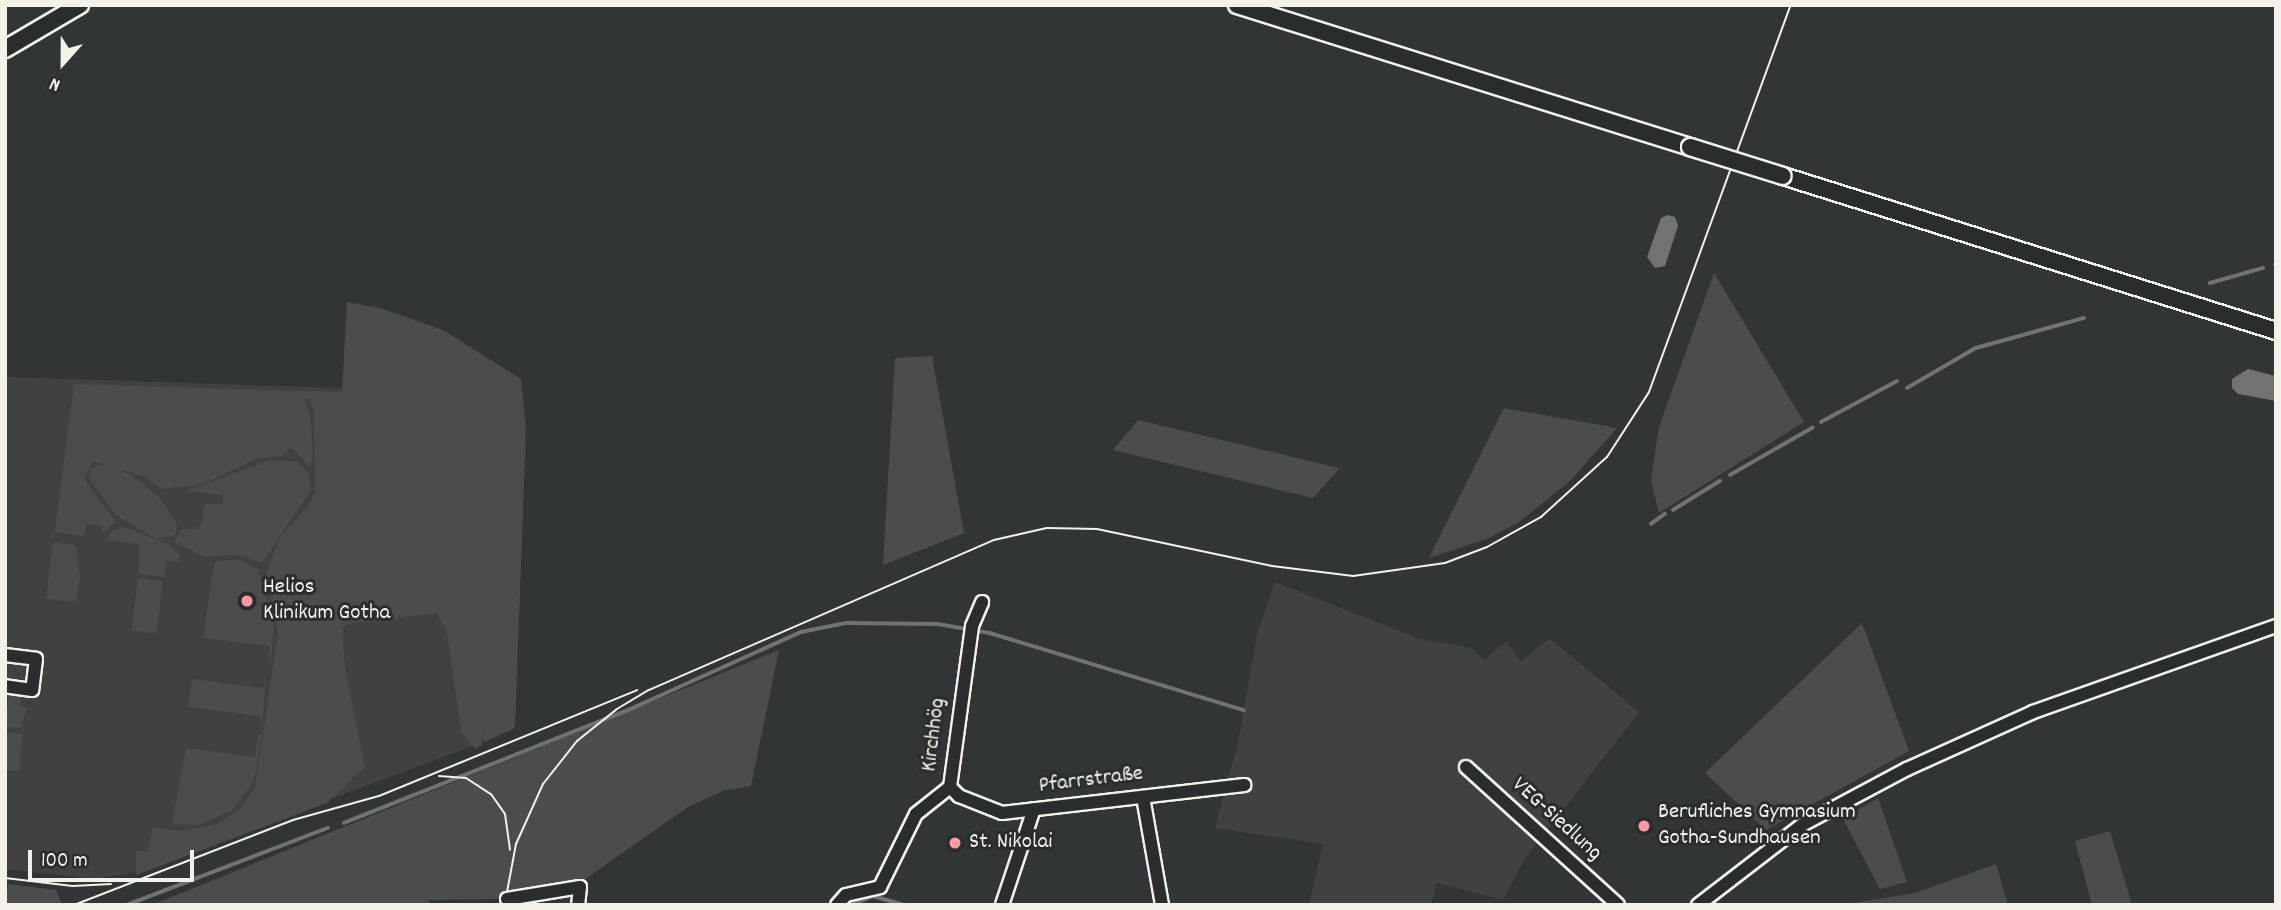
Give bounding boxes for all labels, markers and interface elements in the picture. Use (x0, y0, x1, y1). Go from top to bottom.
north arrow (28, 28, 98, 98)
text: N (46, 69, 65, 97)
place label: Helios Klinikum Gotha (263, 574, 390, 628)
marker: Helios Klinikum Gotha (237, 591, 257, 611)
street label: Kirchhög (917, 697, 953, 773)
street label: Pfarrstraße (1037, 761, 1145, 801)
street label: VEG-Siedlung (1505, 772, 1607, 868)
place label: Berufliches Gymnasium Gotha-Sundhausen (1658, 799, 1856, 853)
marker: Berufliches Gymnasium Gotha-Sundhausen (1636, 818, 1652, 834)
place label: St. Nikolai (969, 829, 1052, 857)
marker: St. Nikolai (947, 835, 963, 851)
scale bar (32, 836, 198, 880)
text: 100 m (41, 847, 88, 877)

